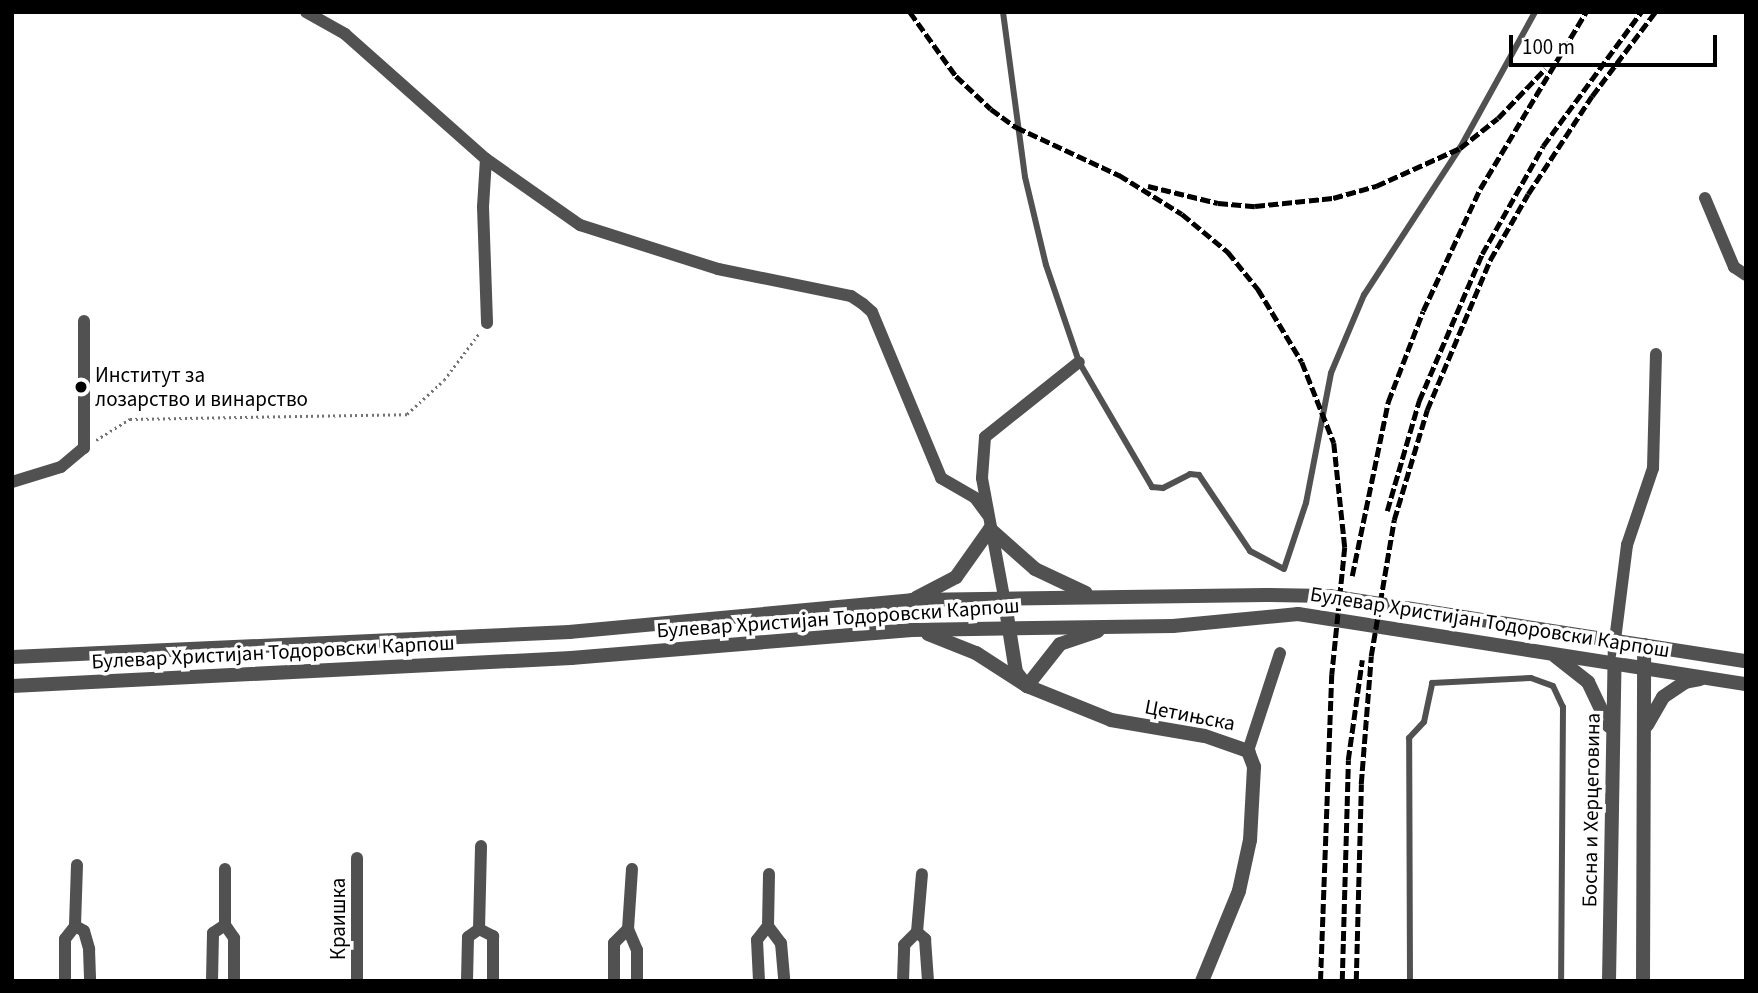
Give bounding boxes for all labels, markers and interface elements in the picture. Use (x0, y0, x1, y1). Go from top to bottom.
scale bar (1513, 21, 1721, 65)
text: 100 m (1522, 32, 1575, 62)
place label: Институт за лозарство и винарство (95, 362, 308, 412)
marker: Институт за лозарство и винарство (73, 379, 89, 395)
street label: Булевар Христијан Тодоровски Карпош (1308, 581, 1672, 663)
street label: Булевар Христијан Тодоровски Карпош (656, 593, 1020, 643)
street label: Булевар Христијан Тодоровски Карпош (91, 630, 455, 674)
street label: Цетињска (1143, 694, 1237, 736)
street label: Босна и Херцеговина (1577, 712, 1605, 908)
street label: Краишка (325, 878, 351, 960)

